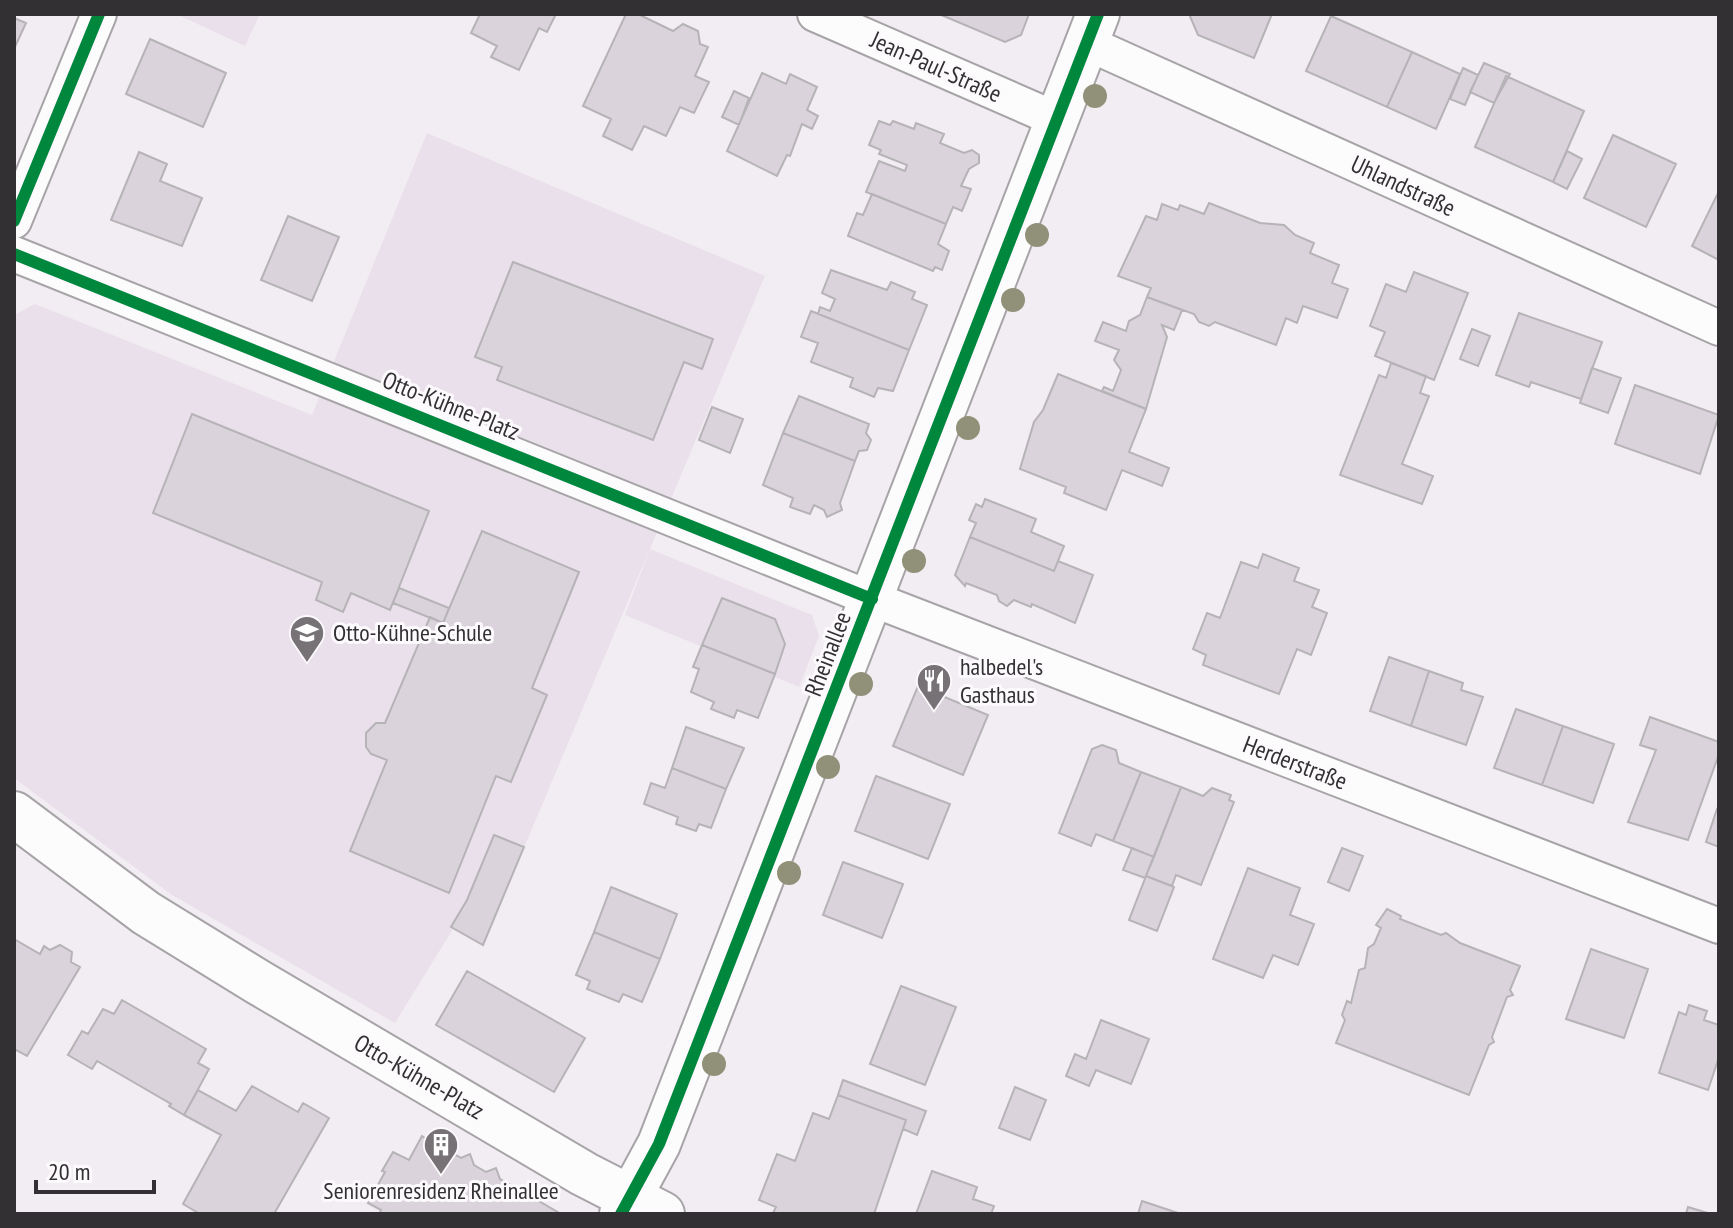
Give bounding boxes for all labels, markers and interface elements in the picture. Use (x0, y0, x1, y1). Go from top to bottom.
street label: Jean-Paul-Straße (865, 23, 1007, 109)
street label: Uhlandstraße (1346, 148, 1460, 223)
street label: Otto-Kühne-Platz (378, 364, 524, 447)
street label: Rheinallee (797, 607, 858, 701)
school or university icon: Otto-Kühne-Schule (288, 614, 326, 664)
place label: Otto-Kühne-Schule (333, 617, 492, 648)
place label: halbedel's Gasthaus (960, 651, 1043, 710)
restaurant icon: halbedel's Gasthaus (915, 662, 953, 712)
street label: Herderstraße (1239, 729, 1351, 796)
street label: Otto-Kühne-Platz (349, 1027, 490, 1126)
building icon: Seniorenresidenz Rheinallee (422, 1126, 460, 1176)
scale bar (36, 1144, 154, 1194)
text: 20 m (48, 1156, 90, 1187)
place label: Seniorenresidenz Rheinallee (323, 1175, 559, 1206)

